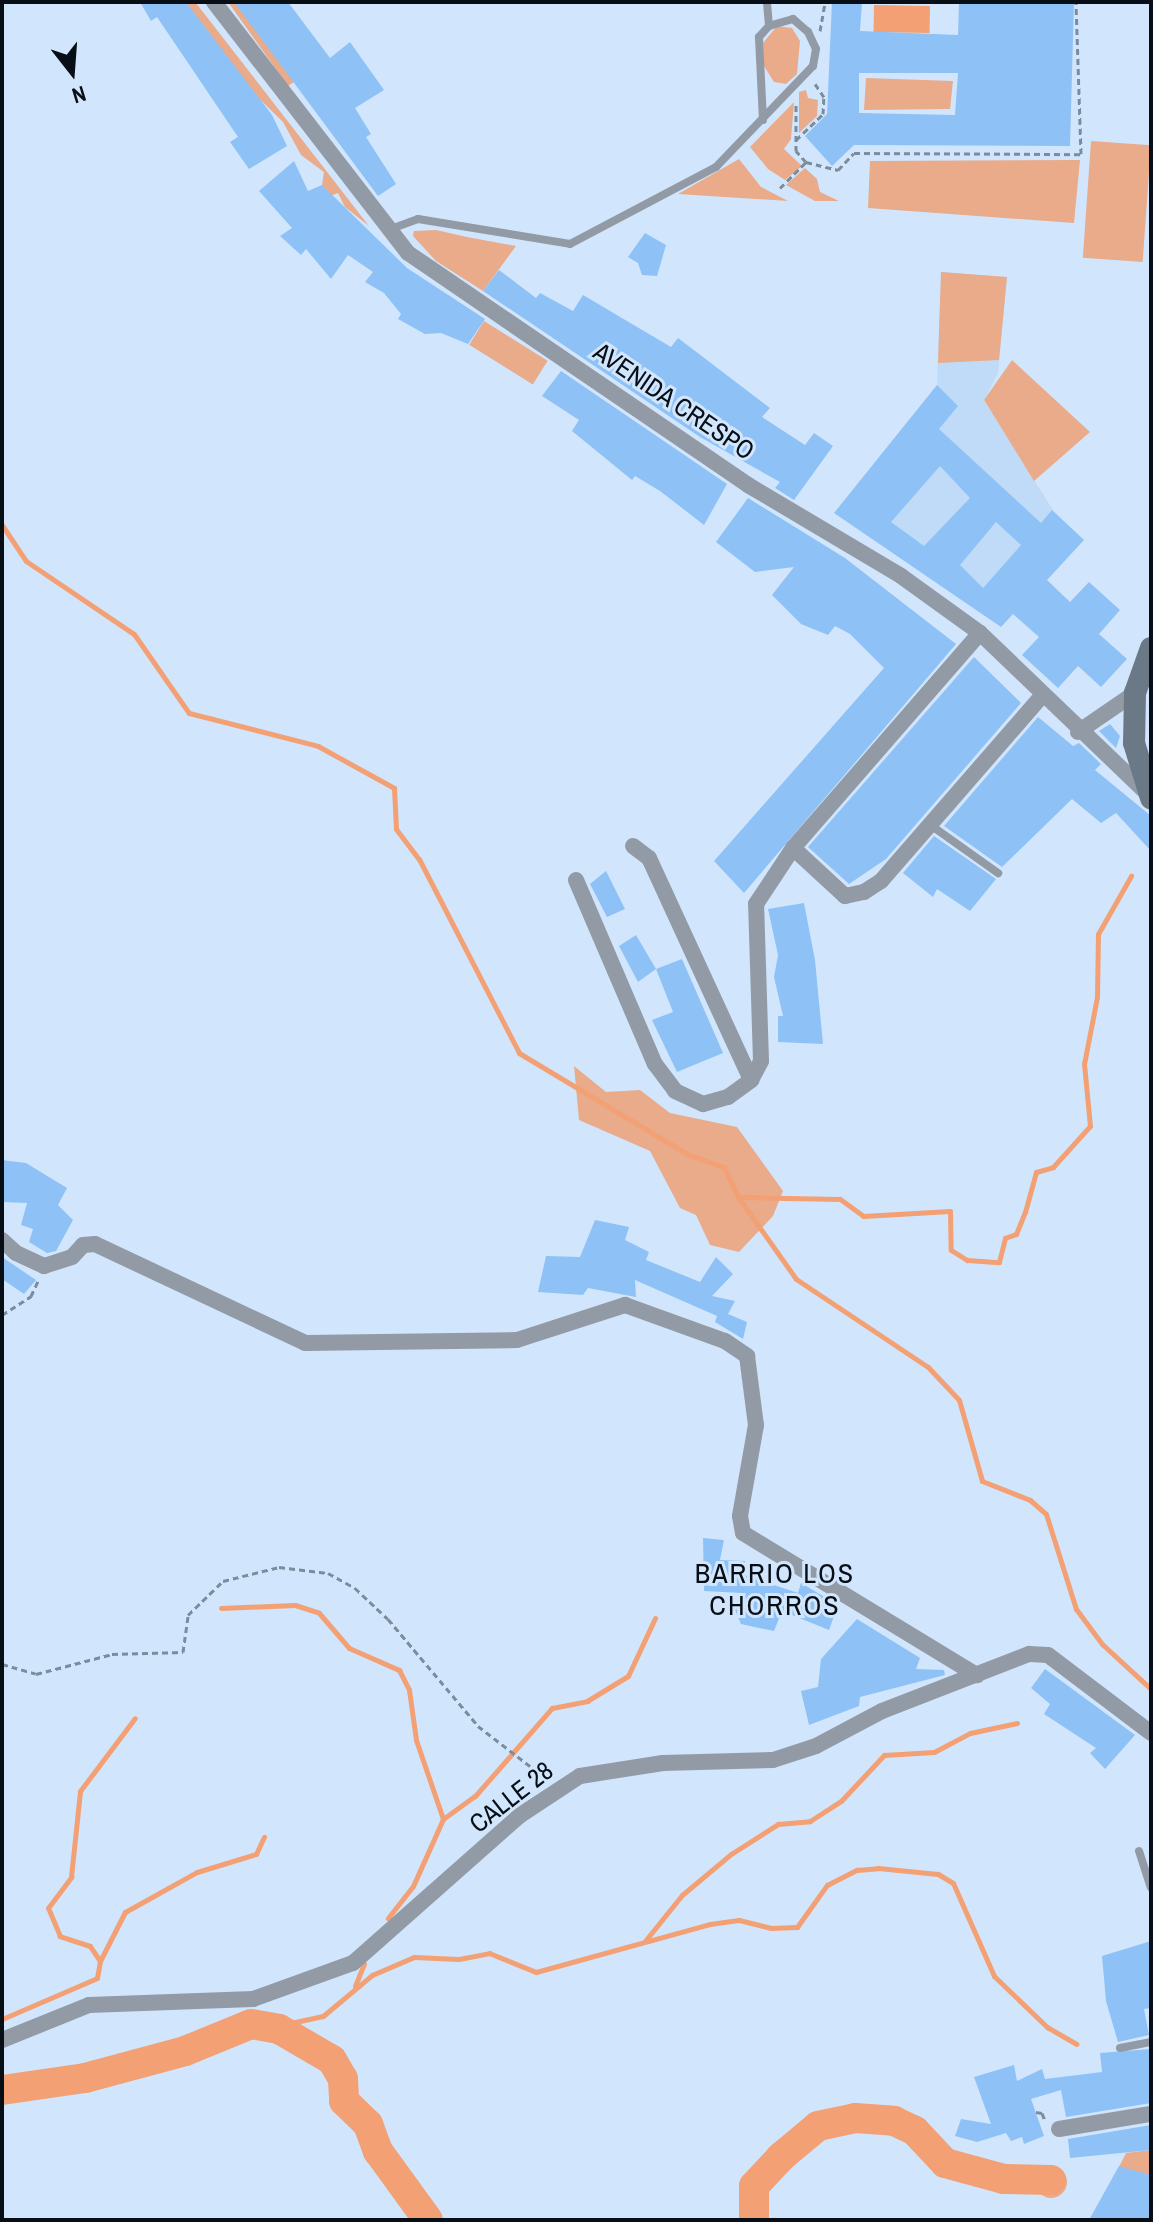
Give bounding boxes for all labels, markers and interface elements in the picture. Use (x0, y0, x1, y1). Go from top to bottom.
north arrow (32, 32, 112, 112)
text: N (68, 79, 90, 111)
street label: AVENIDA CRESPO (587, 336, 761, 466)
district label: BARRIO LOS CHORROS (695, 1556, 855, 1622)
street label: CALLE 28 (463, 1755, 559, 1839)

